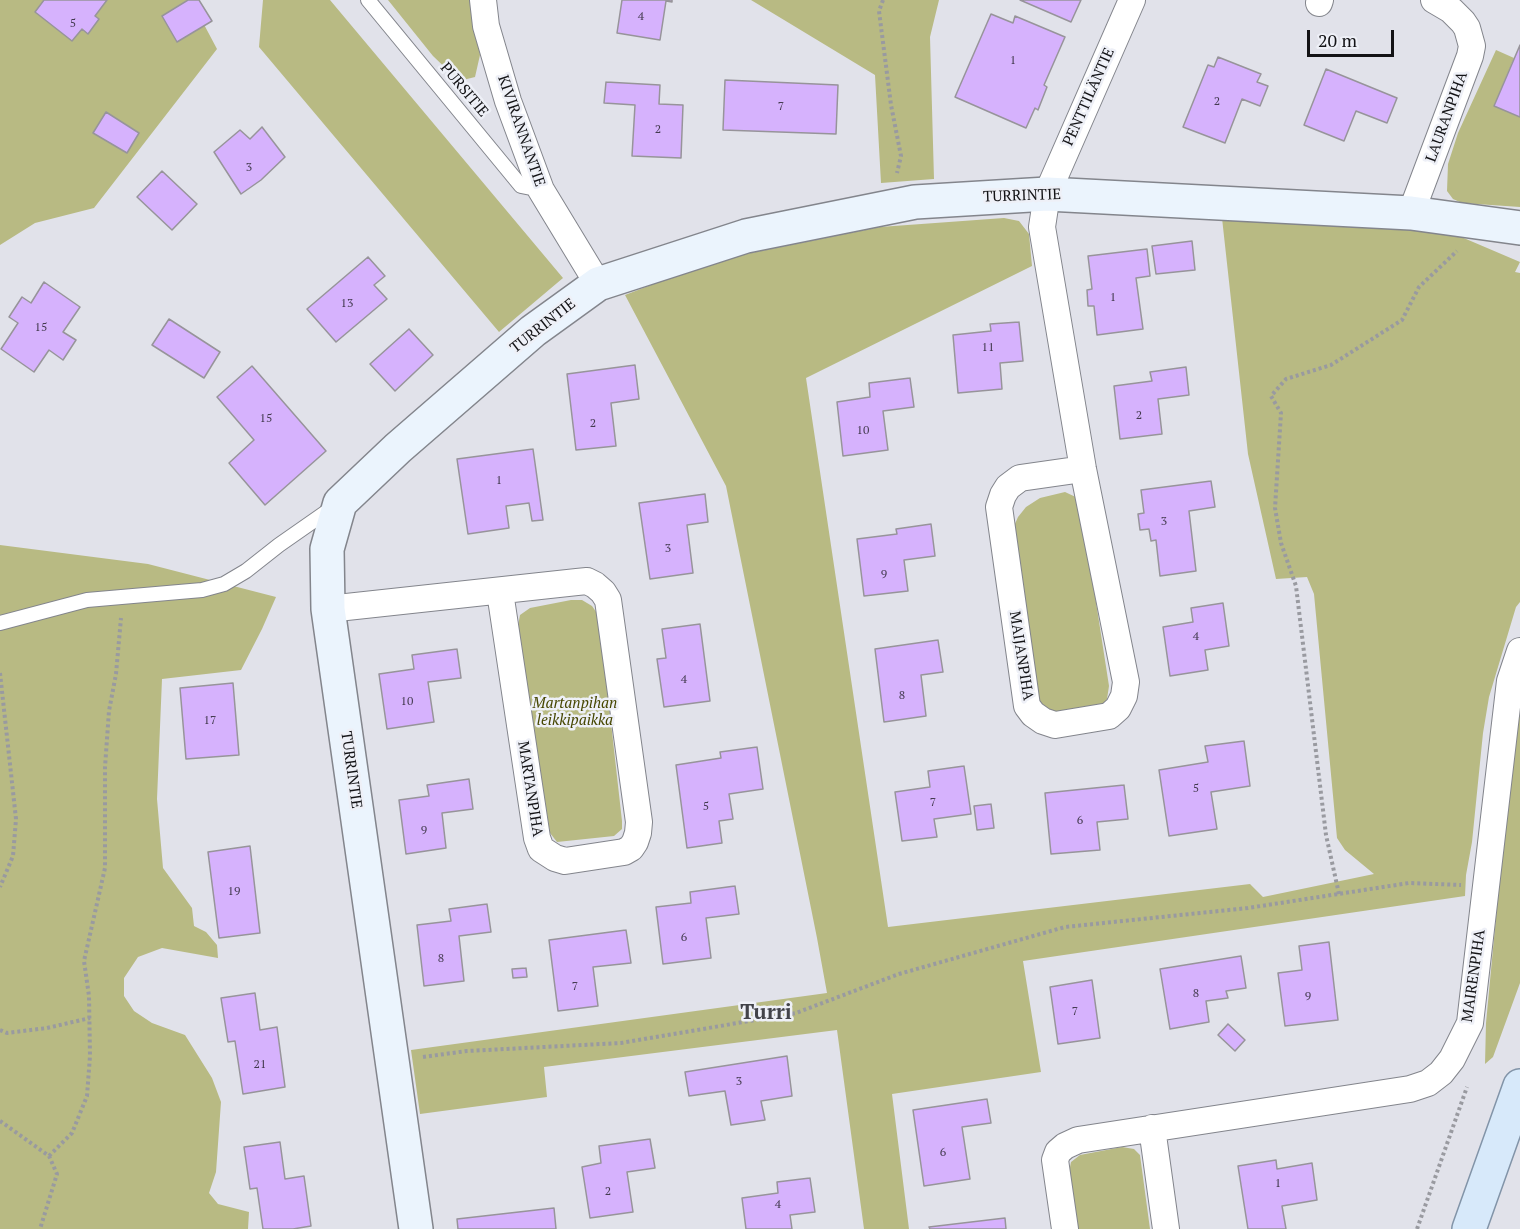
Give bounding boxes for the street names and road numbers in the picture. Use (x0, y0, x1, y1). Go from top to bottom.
street label: PENTTILÄNTIE (1059, 45, 1119, 149)
street label: PURSITIE (436, 59, 492, 121)
street label: LAURANPIHA (1422, 69, 1472, 165)
street label: KIVIRANNANTIE (493, 73, 549, 189)
street label: TURRINTIE (983, 186, 1061, 206)
street label: TURRINTIE (507, 295, 579, 357)
street label: MAIJANPIHA (1005, 610, 1037, 702)
street label: TURRINTIE (337, 730, 365, 810)
street label: MARTANPIHA (514, 740, 546, 838)
street label: MAIRENPIHA (1459, 929, 1489, 1023)

